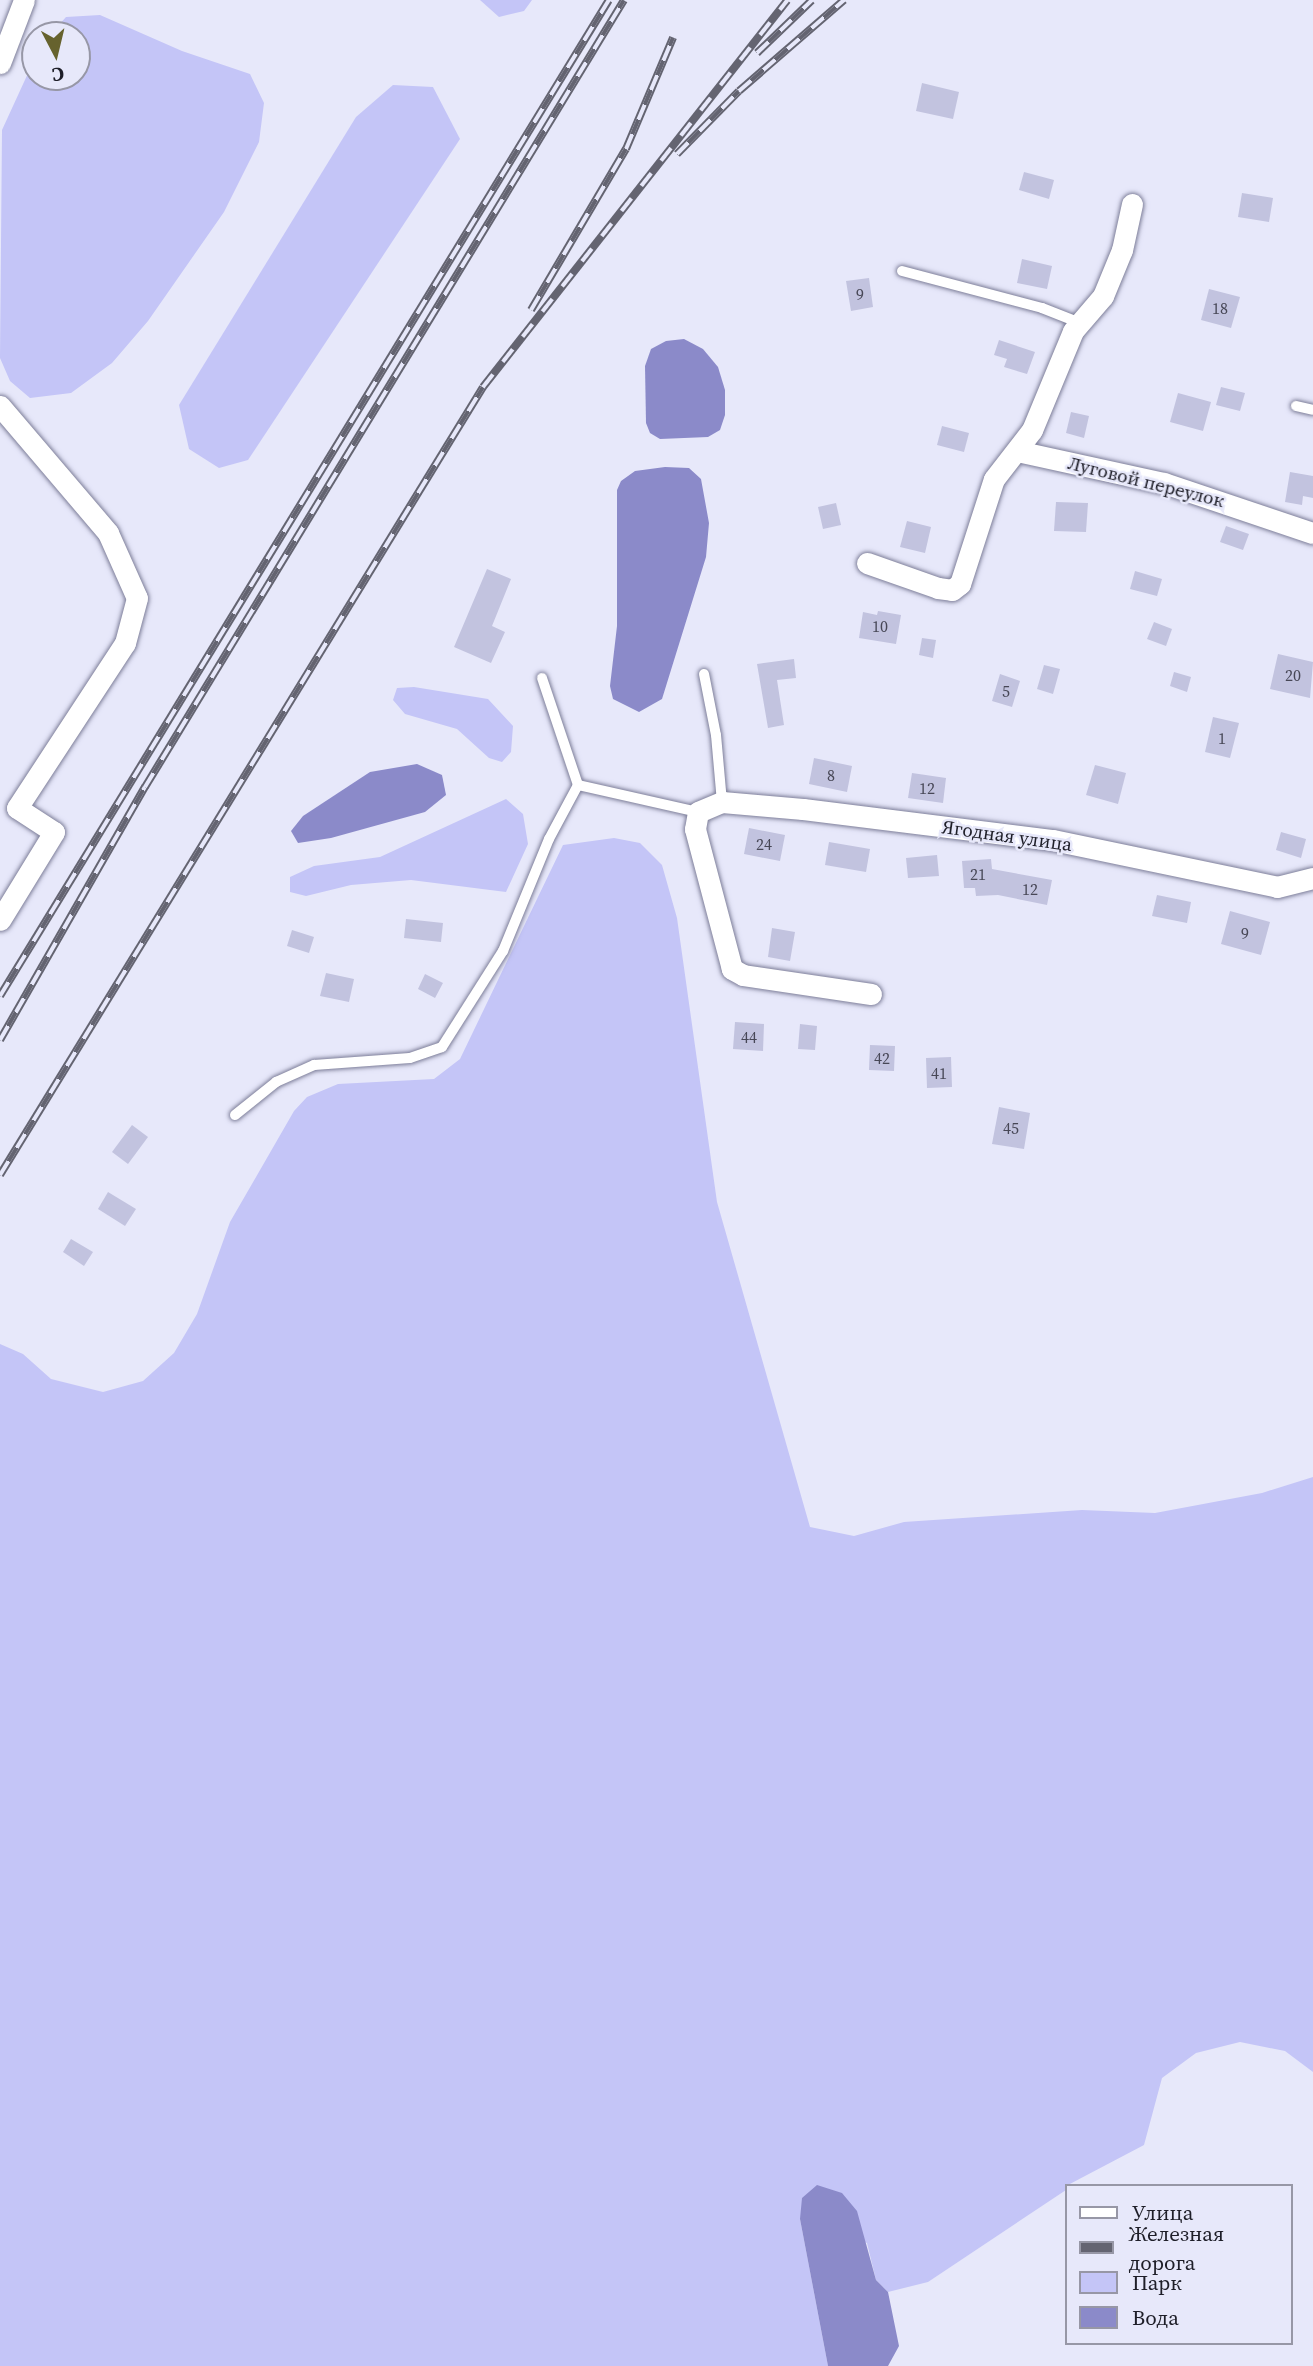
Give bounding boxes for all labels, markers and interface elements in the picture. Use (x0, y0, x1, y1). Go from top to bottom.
north arrow (21, 21, 91, 91)
text: С (51, 61, 66, 88)
house number: 9 (856, 284, 864, 304)
house number: 18 (1212, 298, 1228, 318)
street label: Луговой переулок (1065, 452, 1227, 512)
house number: 10 (872, 616, 888, 636)
house number: 20 (1285, 665, 1301, 685)
house number: 5 (1002, 681, 1010, 701)
house number: 1 (1218, 728, 1226, 748)
house number: 8 (827, 765, 835, 785)
house number: 12 (919, 778, 935, 798)
street label: Ягодная улица (940, 816, 1074, 856)
house number: 24 (756, 834, 772, 854)
house number: 21 (970, 864, 986, 884)
house number: 12 (1022, 879, 1038, 899)
house number: 9 (1241, 923, 1249, 943)
house number: 44 (741, 1027, 757, 1047)
house number: 42 (874, 1048, 890, 1068)
house number: 41 (931, 1063, 947, 1083)
house number: 45 (1003, 1118, 1019, 1138)
legend (1064, 2184, 1292, 2345)
text: Улица (1132, 2198, 1193, 2227)
text: Железная дорога (1128, 2219, 1224, 2277)
text: Парк (1132, 2268, 1182, 2297)
text: Вода (1132, 2303, 1179, 2332)

